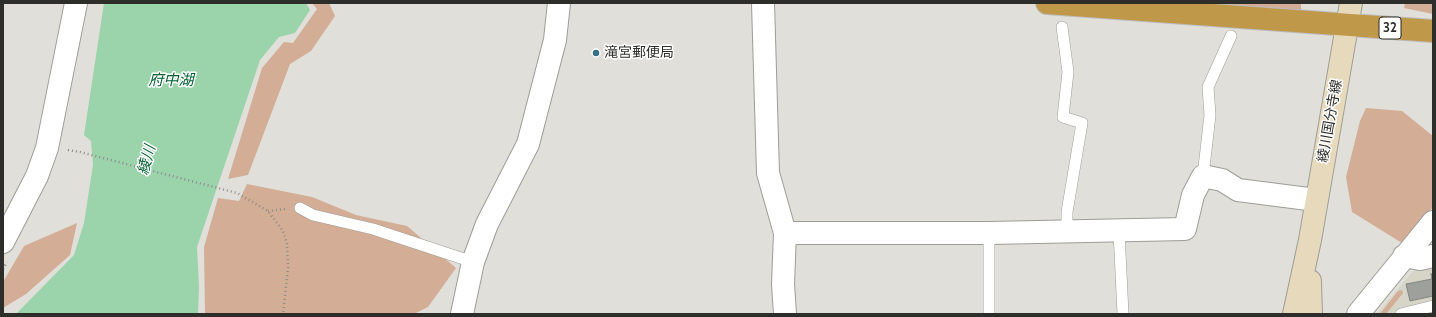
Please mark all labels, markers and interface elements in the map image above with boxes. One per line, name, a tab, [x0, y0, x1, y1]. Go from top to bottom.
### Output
road number: 32	[1379, 17, 1401, 39]
place label: 滝宮郵便局	[604, 45, 674, 61]
marker: 滝宮郵便局	[591, 48, 601, 58]
water label: 府中湖	[149, 72, 193, 90]
street label: 綾川国分寺線	[1314, 78, 1346, 164]
water label: 綾川	[134, 143, 160, 177]

